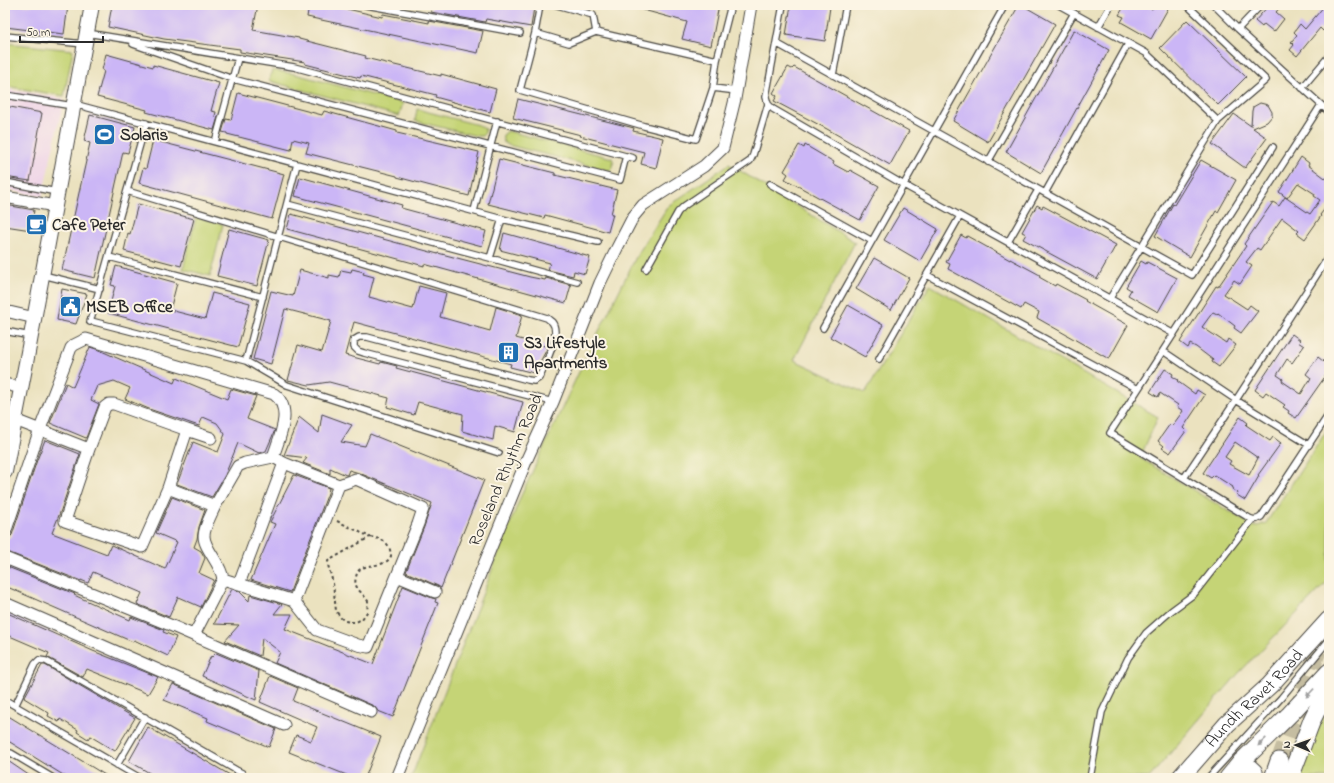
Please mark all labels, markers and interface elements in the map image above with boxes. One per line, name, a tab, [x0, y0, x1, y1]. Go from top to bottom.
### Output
scale bar	[20, 18, 103, 44]
text: 50 m	[26, 24, 50, 42]
sports icon: Solaris	[91, 122, 117, 148]
place label: Solaris	[120, 123, 169, 148]
cafe icon: Cafe Peter	[24, 212, 50, 238]
place label: Cafe Peter	[52, 213, 126, 238]
public building icon: MSEB Office	[58, 294, 84, 320]
place label: MSEB Office	[86, 295, 174, 320]
place label: S3 Lifestyle Apartments	[524, 331, 608, 376]
building icon: S3 Lifestyle Apartments	[495, 340, 521, 366]
street label: Roseland Rhythm Road	[462, 389, 551, 551]
street label: Aundh Ravet Road	[1199, 643, 1310, 753]
one-way arrow	[1305, 688, 1314, 698]
north arrow	[1276, 725, 1316, 765]
one-way arrow	[1257, 737, 1267, 746]
text: N	[1279, 741, 1295, 749]

